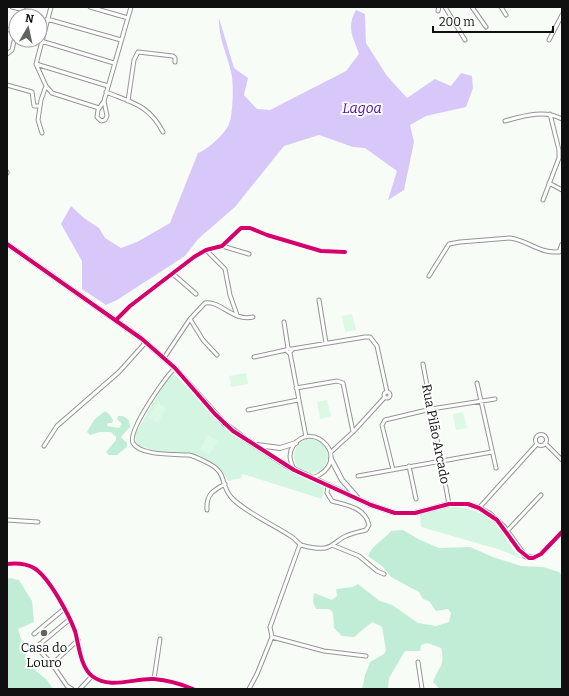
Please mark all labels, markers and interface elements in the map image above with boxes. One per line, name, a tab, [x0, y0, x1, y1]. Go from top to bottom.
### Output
north arrow	[8, 8, 48, 48]
scale bar	[433, 8, 553, 34]
text: N	[24, 12, 35, 26]
text: 200 m	[439, 15, 475, 29]
water label: Lagoa	[342, 100, 382, 117]
street label: Rua Pilão Arcado	[419, 383, 453, 485]
marker: Casa do Louro	[39, 628, 49, 638]
place label: Casa do Louro	[21, 640, 67, 670]

